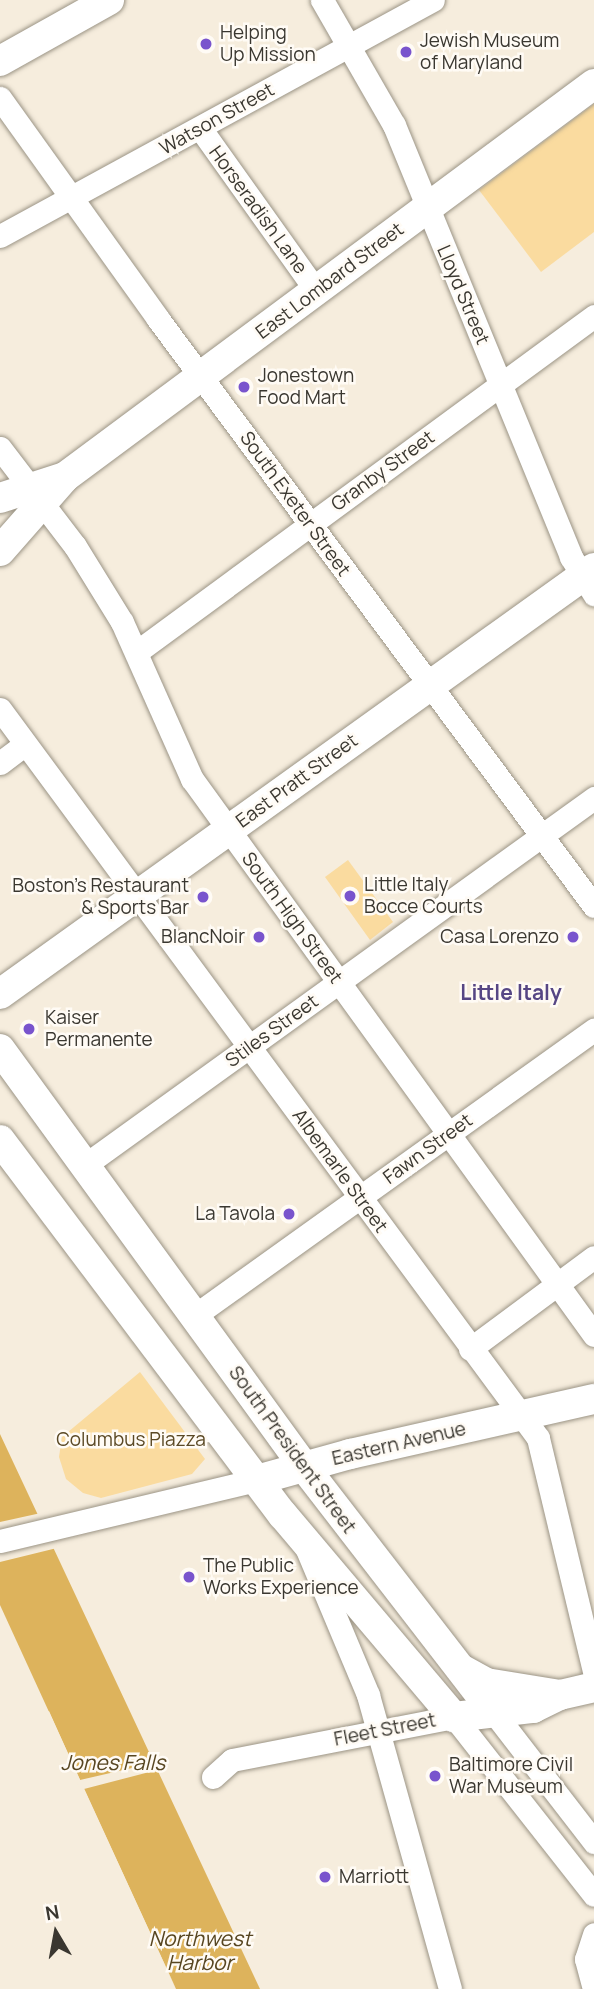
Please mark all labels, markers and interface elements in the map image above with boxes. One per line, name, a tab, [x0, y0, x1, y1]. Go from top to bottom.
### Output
place label: Helping Up Mission	[220, 22, 316, 66]
place label: Jewish Museum of Maryland	[420, 30, 559, 74]
marker: Helping Up Mission	[198, 36, 214, 52]
marker: Jewish Museum of Maryland	[398, 44, 414, 60]
street label: Watson Street	[156, 78, 278, 160]
street label: Horseradish Lane	[204, 142, 312, 278]
street label: East Lombard Street	[252, 218, 408, 344]
street label: Lloyd Street	[432, 242, 494, 348]
place label: Jonestown Food Mart	[258, 365, 354, 409]
marker: Jonestown Food Mart	[236, 379, 252, 395]
street label: Granby Street	[327, 426, 439, 516]
street label: South Exeter Street	[235, 427, 355, 581]
street label: East Pratt Street	[232, 729, 362, 833]
street label: South High Street	[237, 848, 347, 988]
place label: Little Italy Bocce Courts	[364, 874, 483, 918]
place label: Boston’s Restaurant & Sports Bar	[12, 875, 189, 919]
marker: Little Italy Bocce Courts	[342, 888, 358, 904]
marker: Boston’s Restaurant & Sports Bar	[195, 889, 211, 905]
place label: BlancNoir	[161, 926, 245, 948]
place label: Casa Lorenzo	[440, 926, 559, 948]
marker: BlancNoir	[251, 929, 267, 945]
marker: Casa Lorenzo	[565, 929, 581, 945]
district label: Little Italy	[460, 979, 562, 1005]
street label: Stiles Street	[221, 990, 323, 1072]
place label: Kaiser Permanente	[45, 1007, 153, 1051]
marker: Kaiser Permanente	[19, 1019, 39, 1039]
street label: Albemarle Street	[288, 1105, 392, 1237]
street label: Fawn Street	[379, 1109, 477, 1189]
place label: La Tavola	[195, 1203, 275, 1225]
marker: La Tavola	[281, 1206, 297, 1222]
street label: South President Street	[224, 1362, 360, 1538]
street label: Eastern Avenue	[330, 1418, 468, 1470]
park label: Columbus Piazza	[56, 1429, 206, 1451]
place label: The Public Works Experience	[203, 1555, 359, 1599]
marker: The Public Works Experience	[181, 1569, 197, 1585]
street label: Fleet Street	[332, 1709, 438, 1751]
water label: Jones Falls	[61, 1749, 165, 1775]
place label: Baltimore Civil War Museum	[449, 1754, 573, 1798]
marker: Baltimore Civil War Museum	[427, 1768, 443, 1784]
place label: Marriott	[339, 1866, 409, 1888]
marker: Marriott	[317, 1869, 333, 1885]
north arrow	[21, 1898, 91, 1968]
text: N	[43, 1898, 61, 1926]
water label: Northwest Harbor	[149, 1925, 251, 1975]

